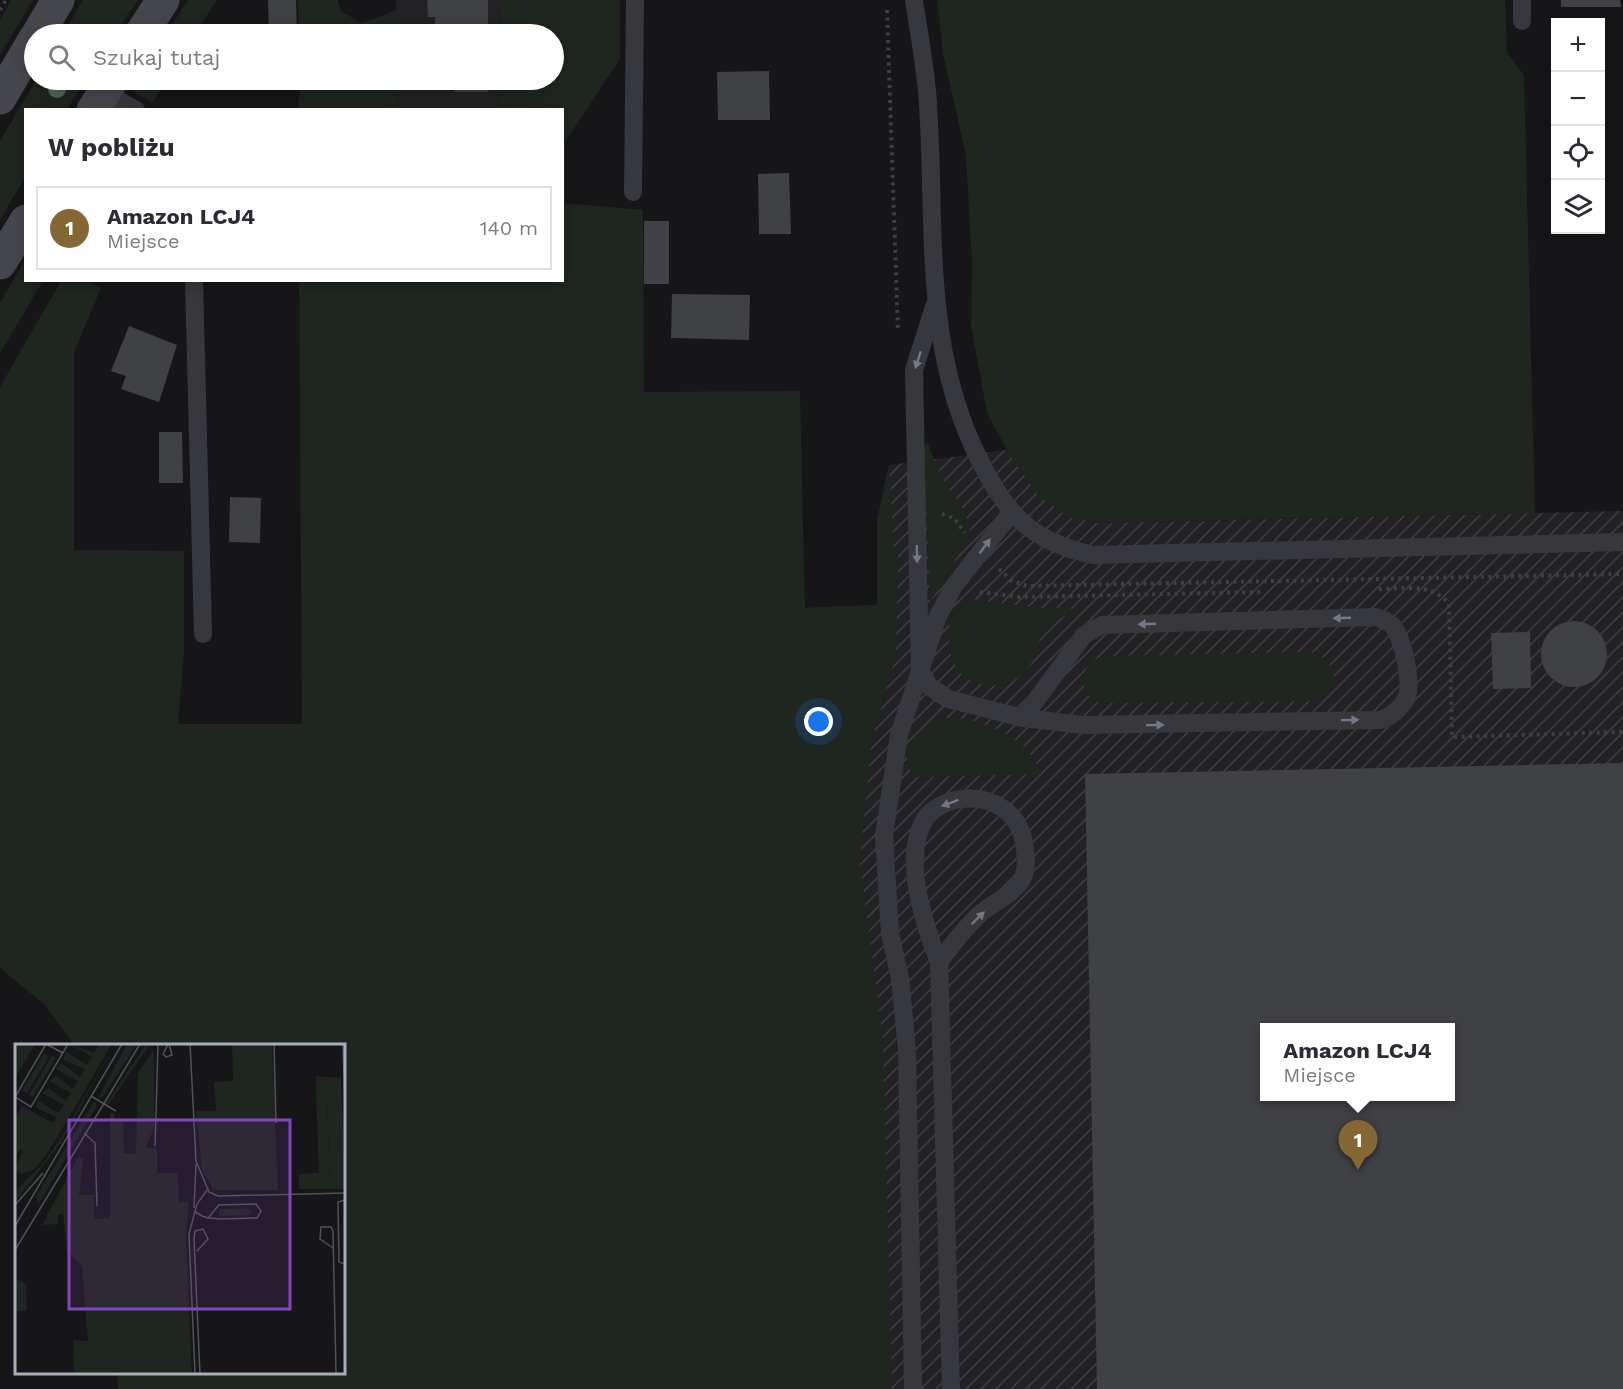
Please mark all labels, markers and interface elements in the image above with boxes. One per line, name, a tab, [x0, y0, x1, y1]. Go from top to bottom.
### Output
map controls	[1551, 18, 1605, 234]
button: +	[1551, 18, 1605, 72]
search box	[24, 24, 564, 90]
icon: search	[45, 41, 78, 74]
text: Szukaj tutaj	[93, 45, 220, 70]
button: −	[1551, 72, 1605, 126]
button: locate	[1551, 126, 1605, 180]
text: W pobliżu	[48, 132, 175, 162]
button: layers	[1551, 180, 1605, 234]
text: Amazon LCJ4	[107, 204, 255, 229]
text: 1	[65, 216, 74, 240]
text: 140 m	[480, 216, 538, 240]
text: Miejsce	[107, 229, 180, 253]
one-way arrow	[912, 351, 922, 369]
one-way arrow	[979, 538, 991, 553]
one-way arrow	[913, 545, 922, 564]
one-way arrow	[1332, 613, 1351, 623]
one-way arrow	[1137, 619, 1156, 628]
your location	[804, 707, 833, 736]
one-way arrow	[1340, 716, 1359, 725]
one-way arrow	[1145, 720, 1164, 730]
one-way arrow	[941, 799, 959, 808]
one-way arrow	[970, 911, 984, 925]
popup	[1260, 1023, 1455, 1101]
text: Amazon LCJ4	[1283, 1038, 1432, 1063]
inset map	[15, 1044, 345, 1374]
text: Miejsce	[1283, 1063, 1356, 1087]
pin: 1	[1338, 1120, 1378, 1170]

